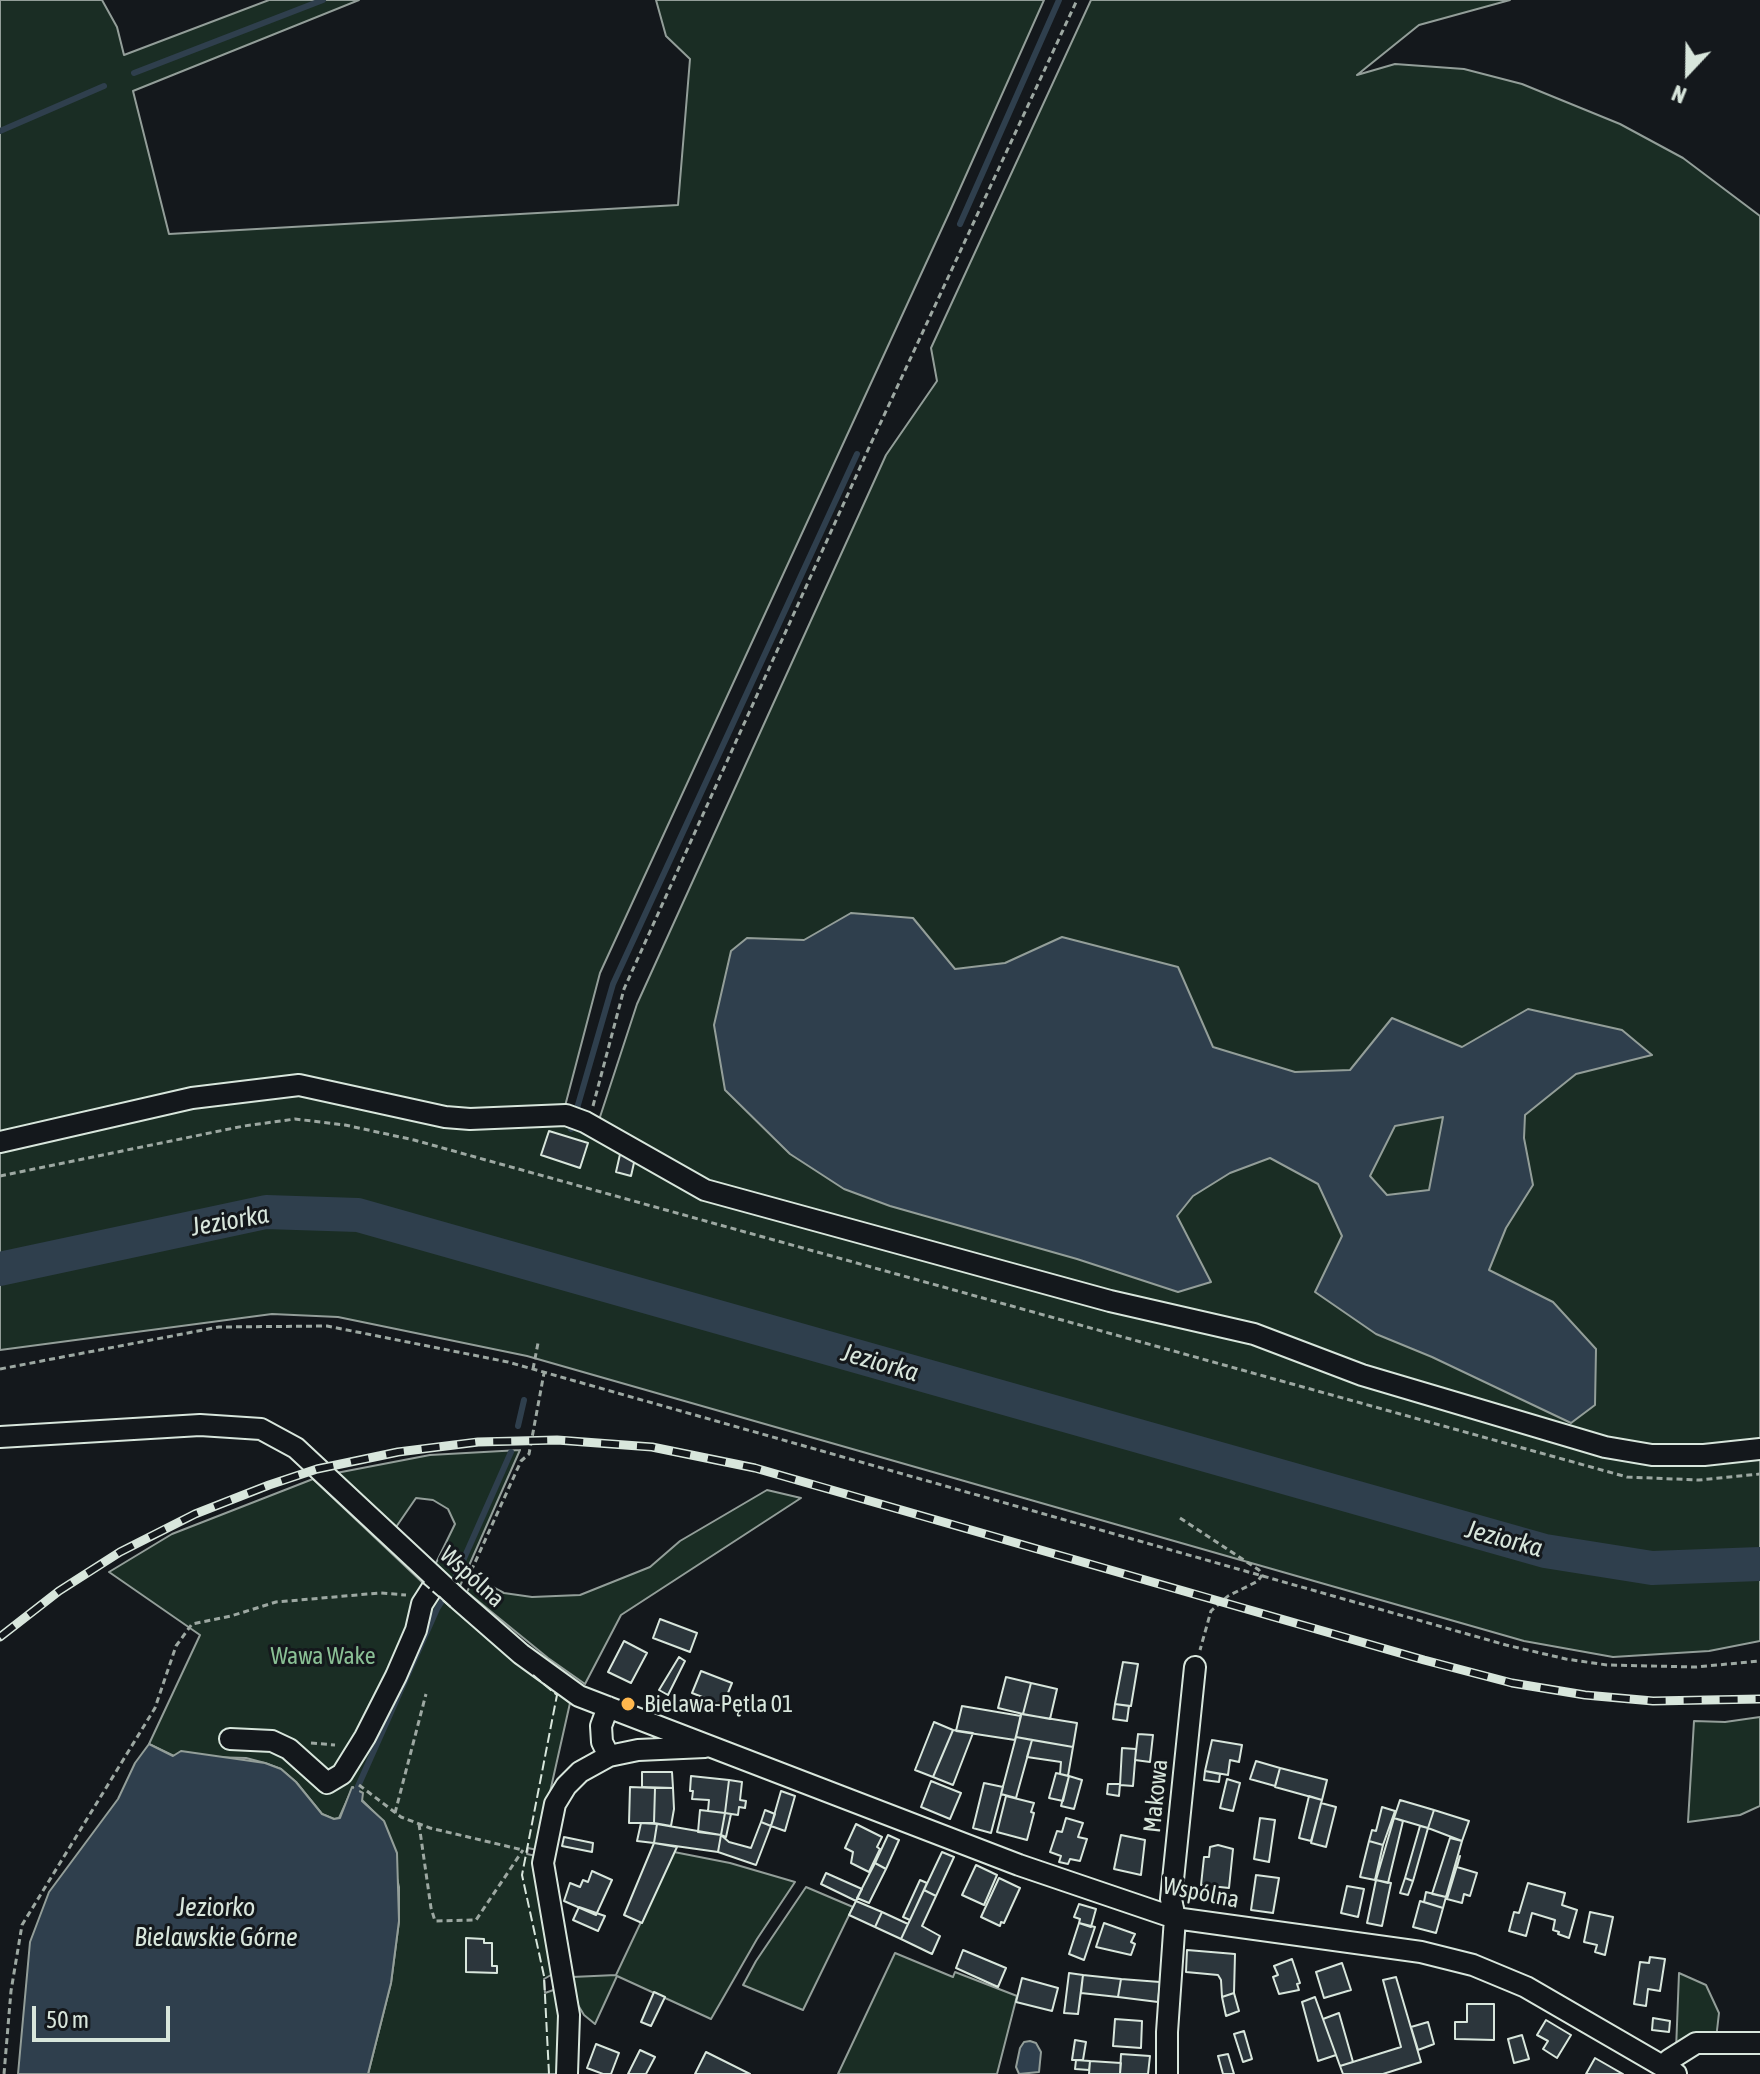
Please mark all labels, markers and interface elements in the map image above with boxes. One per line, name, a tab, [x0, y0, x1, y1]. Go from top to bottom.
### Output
north arrow	[1648, 32, 1728, 112]
text: N	[1668, 80, 1690, 109]
water label: Jeziorka	[189, 1199, 271, 1243]
water label: Jeziorka	[838, 1337, 922, 1389]
water label: Jeziorka	[1462, 1514, 1546, 1564]
street label: Wspólna	[434, 1541, 510, 1613]
park label: Wawa Wake	[270, 1642, 376, 1670]
place label: Bielawa-Pętla 01	[644, 1690, 793, 1718]
marker: Bielawa-Pętla 01	[619, 1695, 637, 1713]
street label: Makowa	[1138, 1758, 1174, 1834]
street label: Wspólna	[1160, 1872, 1242, 1914]
water label: Jeziorko Bielawskie Górne	[134, 1892, 298, 1954]
scale bar	[36, 1990, 174, 2040]
text: 50 m	[46, 2006, 89, 2033]

